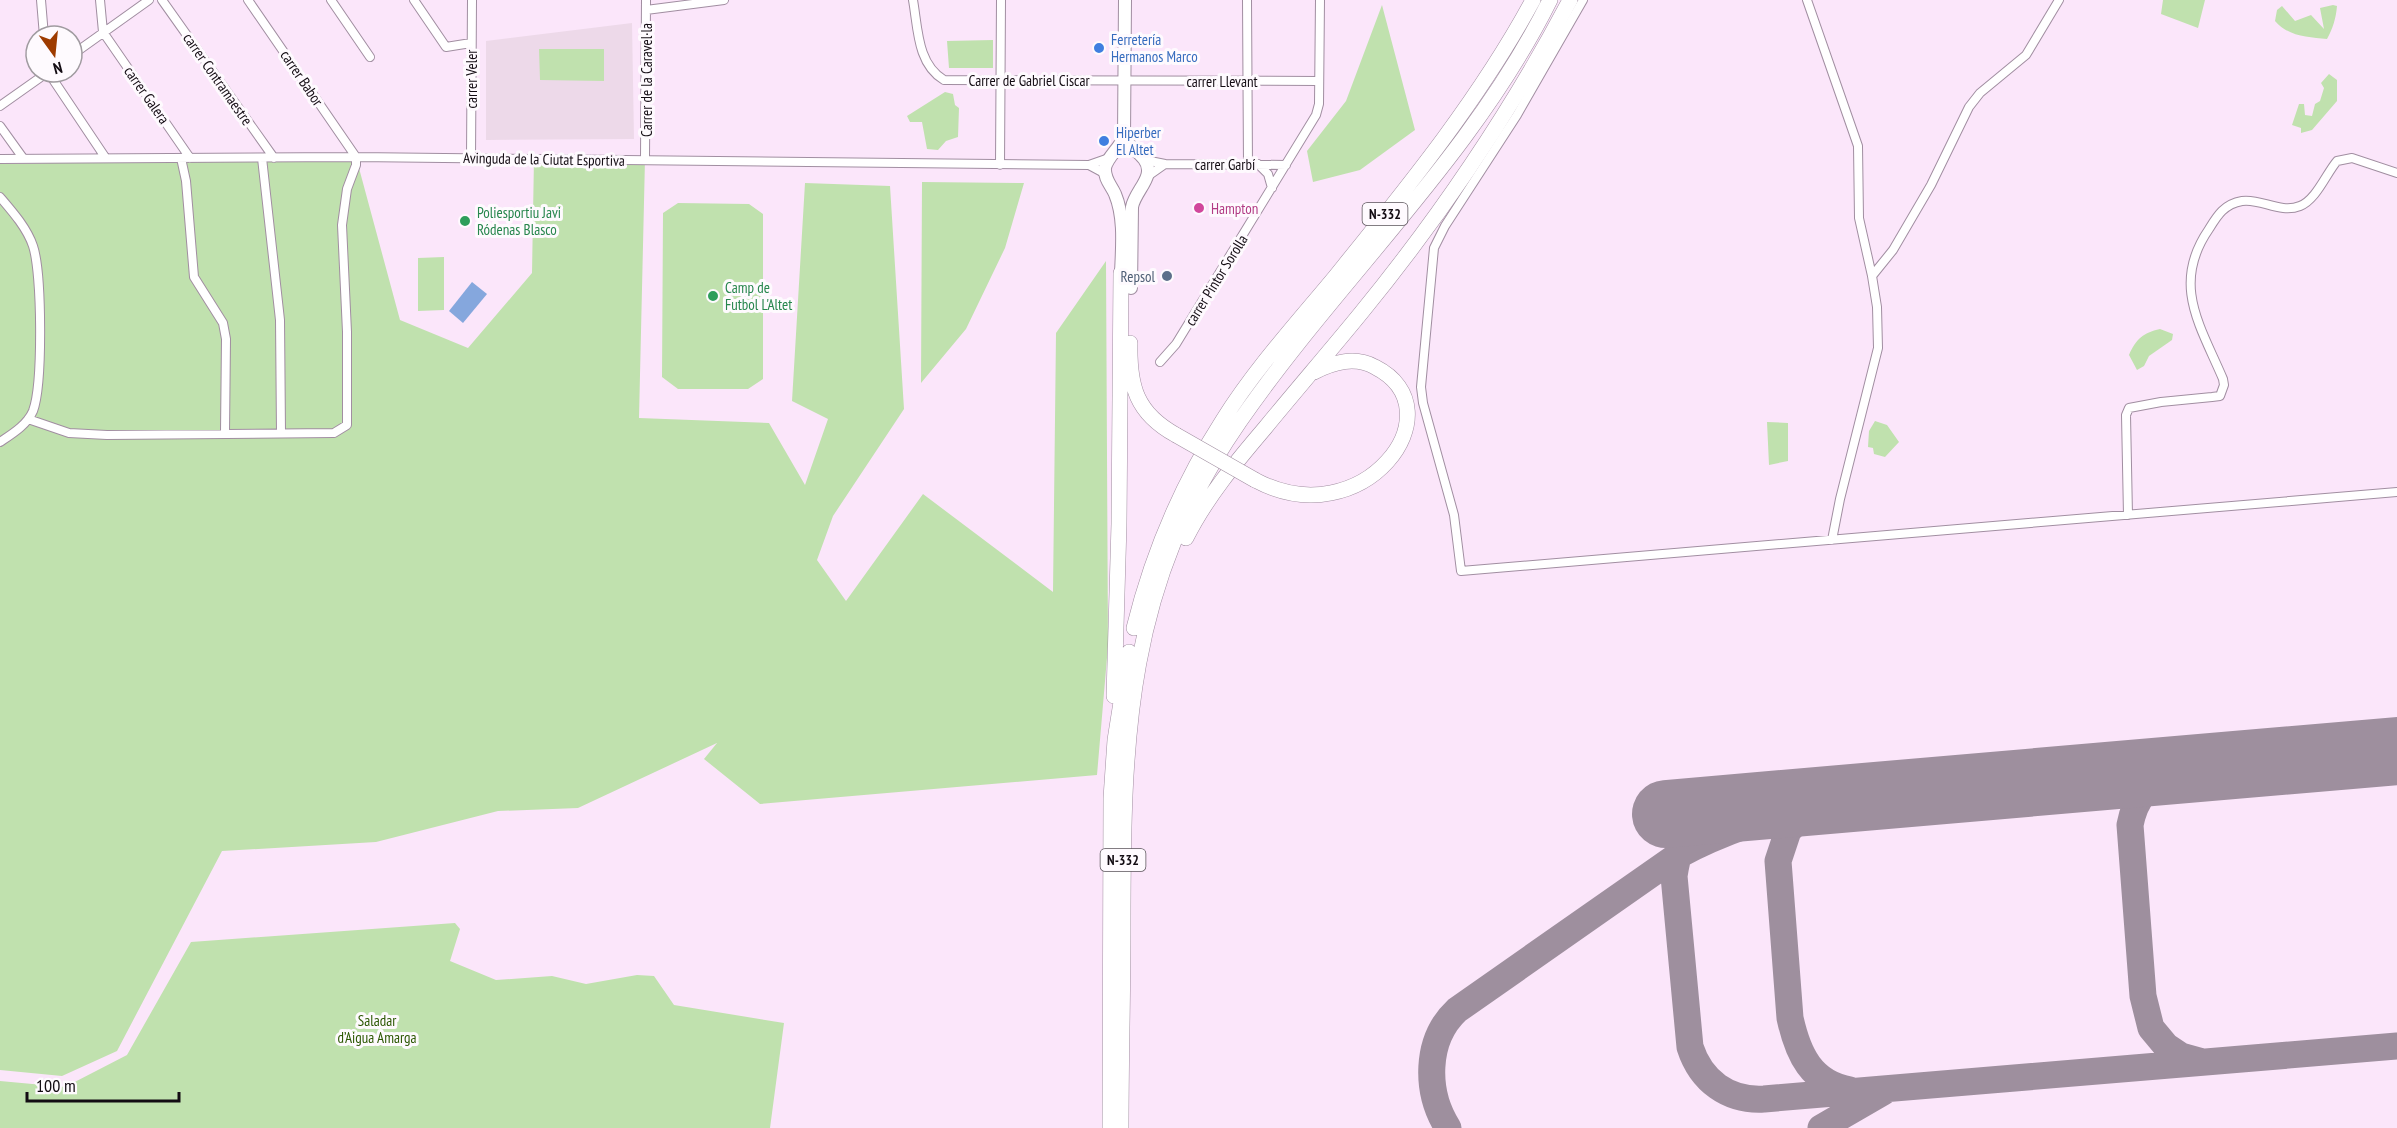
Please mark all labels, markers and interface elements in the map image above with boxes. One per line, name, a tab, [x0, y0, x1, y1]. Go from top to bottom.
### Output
street label: Carrer de la Caravel·la	[637, 23, 656, 137]
north arrow	[24, 24, 84, 84]
street label: carrer Contramaestre	[179, 29, 257, 129]
place label: Ferretería Hermanos Marco	[1111, 30, 1198, 66]
marker: Ferretería Hermanos Marco	[1092, 41, 1106, 55]
street label: carrer Babor	[276, 46, 328, 110]
street label: carrer Veler	[462, 49, 481, 108]
text: N	[51, 58, 65, 79]
street label: carrer Galera	[120, 62, 174, 128]
street label: Carrer de Gabriel Ciscar	[968, 71, 1090, 90]
street label: carrer Llevant	[1186, 72, 1258, 91]
place label: Hiperber El Altet	[1116, 123, 1162, 159]
marker: Hiperber El Altet	[1097, 134, 1111, 148]
street label: Avinguda de la Ciutat Esportiva	[463, 148, 625, 170]
street label: carrer Garbí	[1195, 155, 1256, 174]
place label: Hampton	[1211, 199, 1258, 218]
marker: Hampton	[1192, 201, 1206, 215]
place label: Poliesportiu Javi Ródenas Blasco	[477, 203, 561, 239]
road number: N-332	[1362, 203, 1408, 225]
marker: Poliesportiu Javi Ródenas Blasco	[458, 214, 472, 228]
street label: carrer Pintor Sorolla	[1180, 231, 1252, 329]
place label: Repsol	[1121, 267, 1155, 286]
marker: Repsol	[1160, 269, 1174, 283]
place label: Camp de Futbol L'Altet	[725, 278, 792, 314]
marker: Camp de Futbol L'Altet	[706, 289, 720, 303]
road number: N-332	[1100, 849, 1146, 871]
park label: Saladar d’Aigua Amarga	[337, 1011, 417, 1047]
scale bar	[27, 1065, 178, 1103]
text: 100 m	[36, 1074, 76, 1097]

